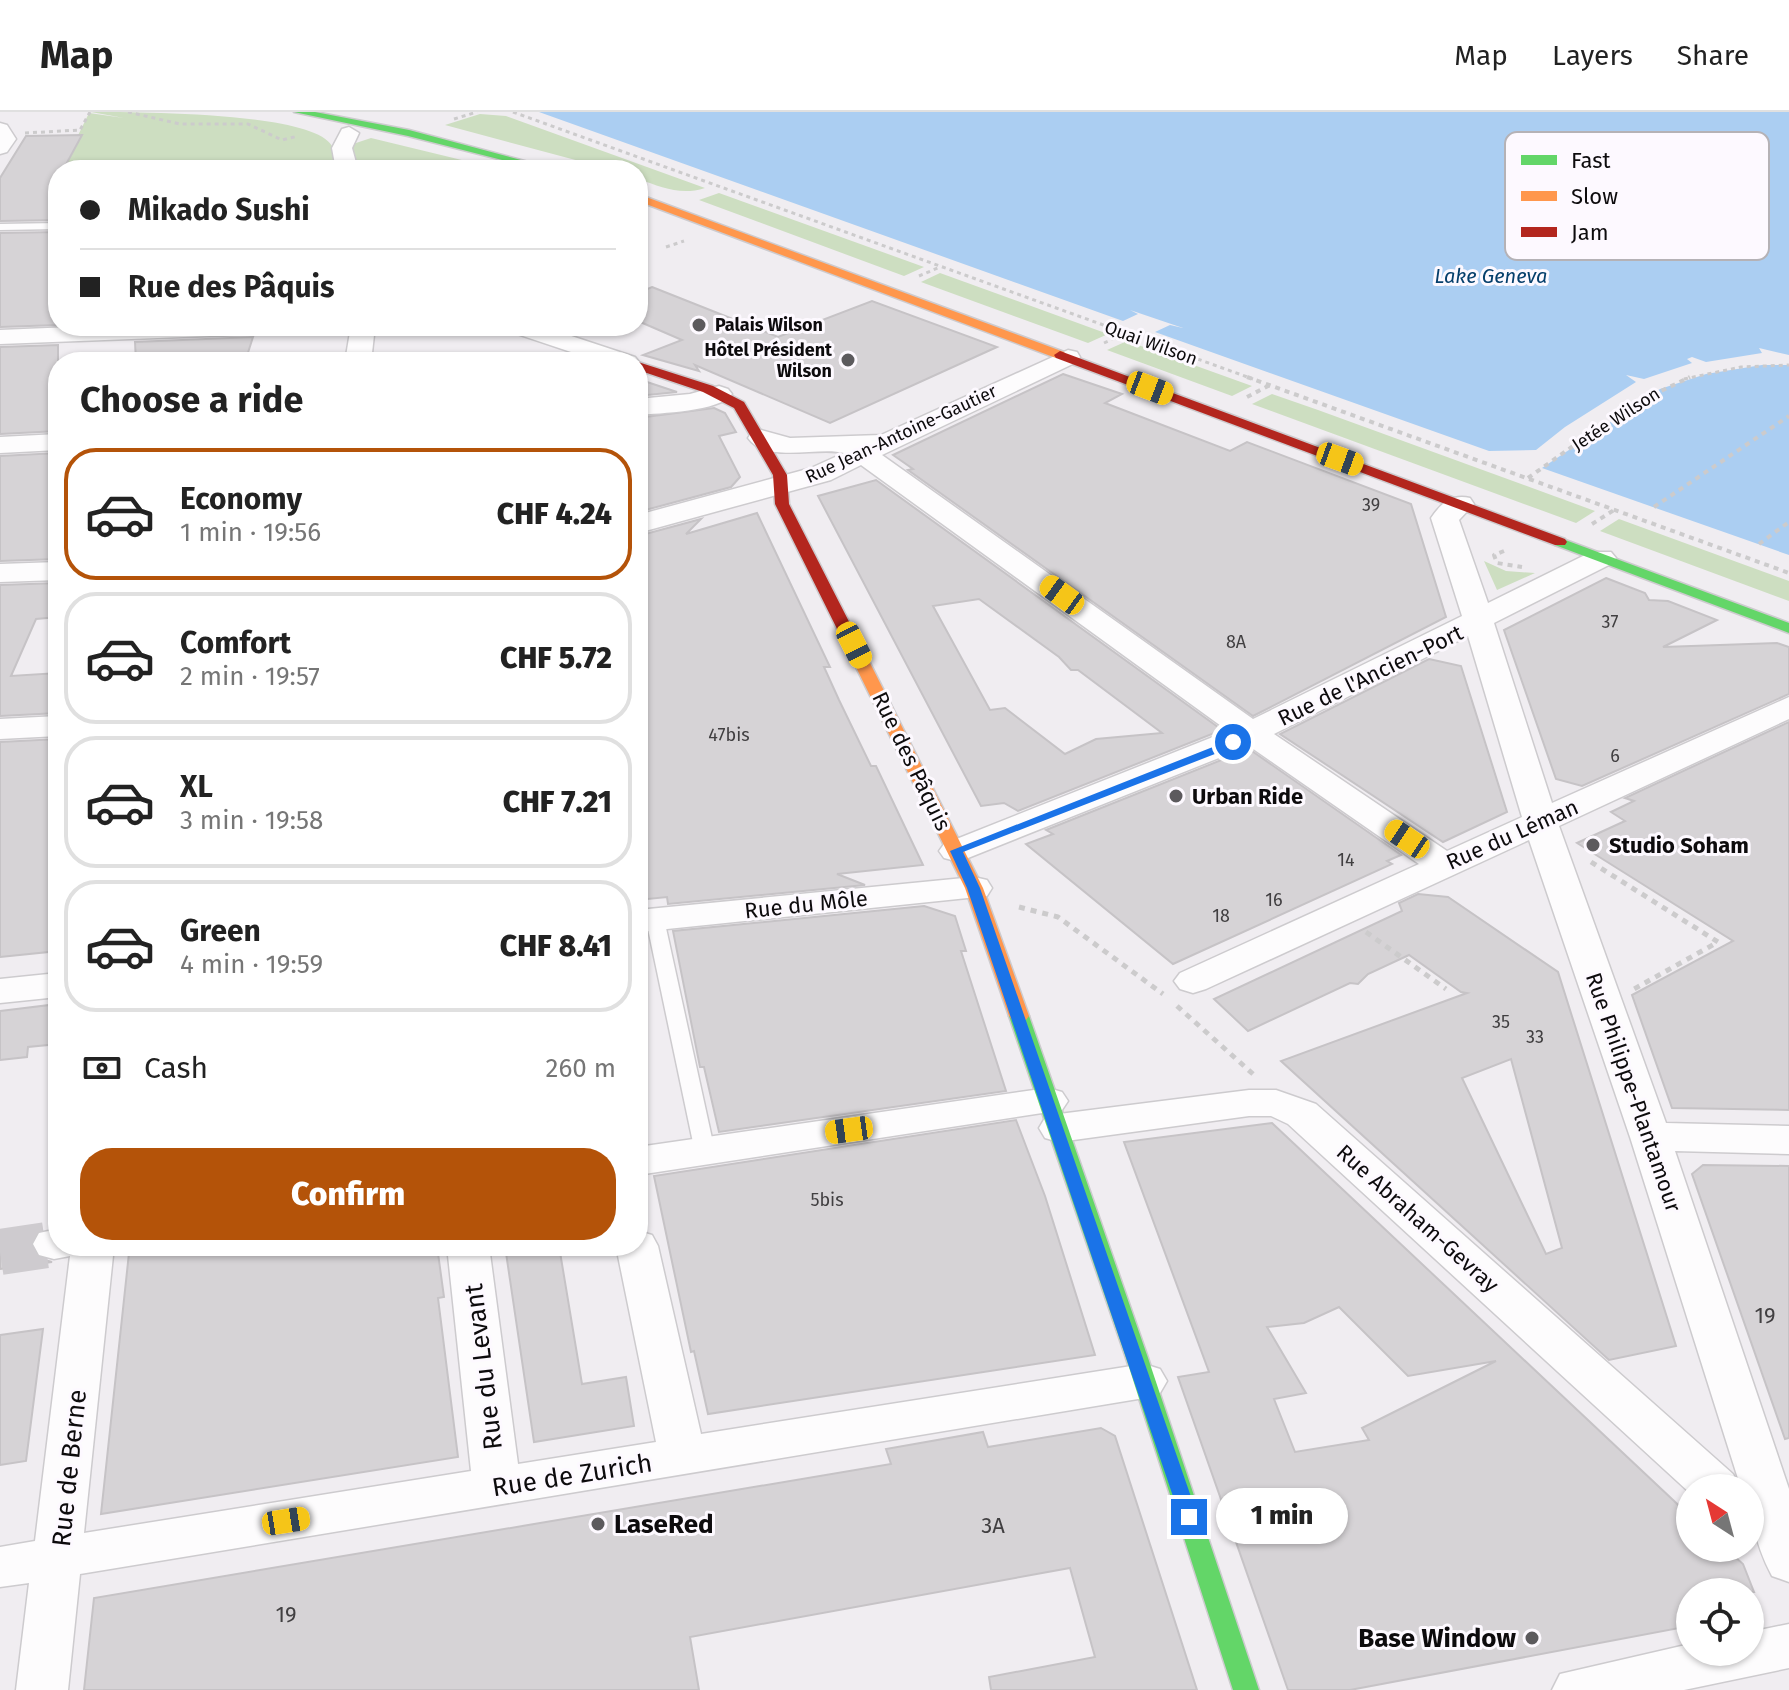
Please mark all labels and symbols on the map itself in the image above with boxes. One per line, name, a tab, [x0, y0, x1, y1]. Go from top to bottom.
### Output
legend	[1505, 132, 1769, 260]
text: Fast	[1571, 147, 1611, 174]
text: Slow	[1571, 183, 1618, 210]
text: Jam	[1571, 219, 1609, 246]
water label: Lake Geneva	[1435, 264, 1547, 288]
place label: Palais Wilson	[715, 314, 823, 336]
marker: Palais Wilson	[690, 316, 708, 334]
street label: Quai Wilson	[1102, 316, 1200, 370]
place label: Hôtel Président Wilson	[704, 339, 833, 382]
marker: Hôtel Président Wilson	[839, 351, 857, 369]
car	[1123, 368, 1177, 408]
street label: Rue Jean-Antoine-Gautier	[802, 380, 1000, 488]
street label: Jetée Wilson	[1568, 382, 1664, 456]
car	[1313, 440, 1367, 478]
house number: 39	[1362, 494, 1380, 516]
car	[1036, 571, 1088, 619]
house number: 37	[1602, 611, 1618, 633]
car	[832, 618, 876, 672]
street label: Rue de l'Ancien-Port	[1273, 619, 1467, 732]
house number: 8A	[1226, 631, 1247, 653]
street label: Rue des Pâquis	[866, 687, 957, 835]
house number: 47bis	[708, 724, 750, 746]
route start	[1215, 724, 1251, 760]
house number: 6	[1610, 745, 1620, 767]
place label: Urban Ride	[1192, 783, 1303, 810]
marker: Urban Ride	[1167, 787, 1185, 805]
street label: Rue du Léman	[1442, 793, 1582, 876]
car	[1380, 816, 1434, 862]
place label: Studio Soham	[1609, 832, 1749, 859]
marker: Studio Soham	[1584, 836, 1602, 854]
house number: 14	[1337, 849, 1355, 871]
street label: Rue du Môle	[743, 885, 869, 924]
house number: 16	[1265, 889, 1283, 911]
house number: 18	[1212, 905, 1230, 927]
street label: Rue Philippe-Plantamour	[1580, 969, 1687, 1216]
house number: 35	[1492, 1011, 1510, 1033]
house number: 33	[1526, 1026, 1544, 1048]
car	[824, 1115, 874, 1145]
street label: Rue Abraham-Gevray	[1331, 1139, 1504, 1298]
house number: 5bis	[810, 1189, 844, 1211]
street label: Rue du Levant	[458, 1282, 509, 1452]
house number: 19	[1754, 1302, 1776, 1329]
street label: Rue de Berne	[46, 1388, 93, 1548]
street label: Rue de Zurich	[490, 1448, 654, 1503]
north arrow	[1676, 1474, 1764, 1562]
callout: 1 min	[1217, 1489, 1349, 1545]
route end	[1171, 1499, 1207, 1535]
car	[260, 1505, 312, 1537]
place label: LaseRed	[614, 1509, 714, 1540]
house number: 3A	[981, 1512, 1005, 1539]
marker: LaseRed	[589, 1515, 607, 1533]
house number: 19	[275, 1601, 297, 1628]
place label: Base Window	[1358, 1623, 1517, 1654]
marker: Base Window	[1523, 1629, 1541, 1647]

